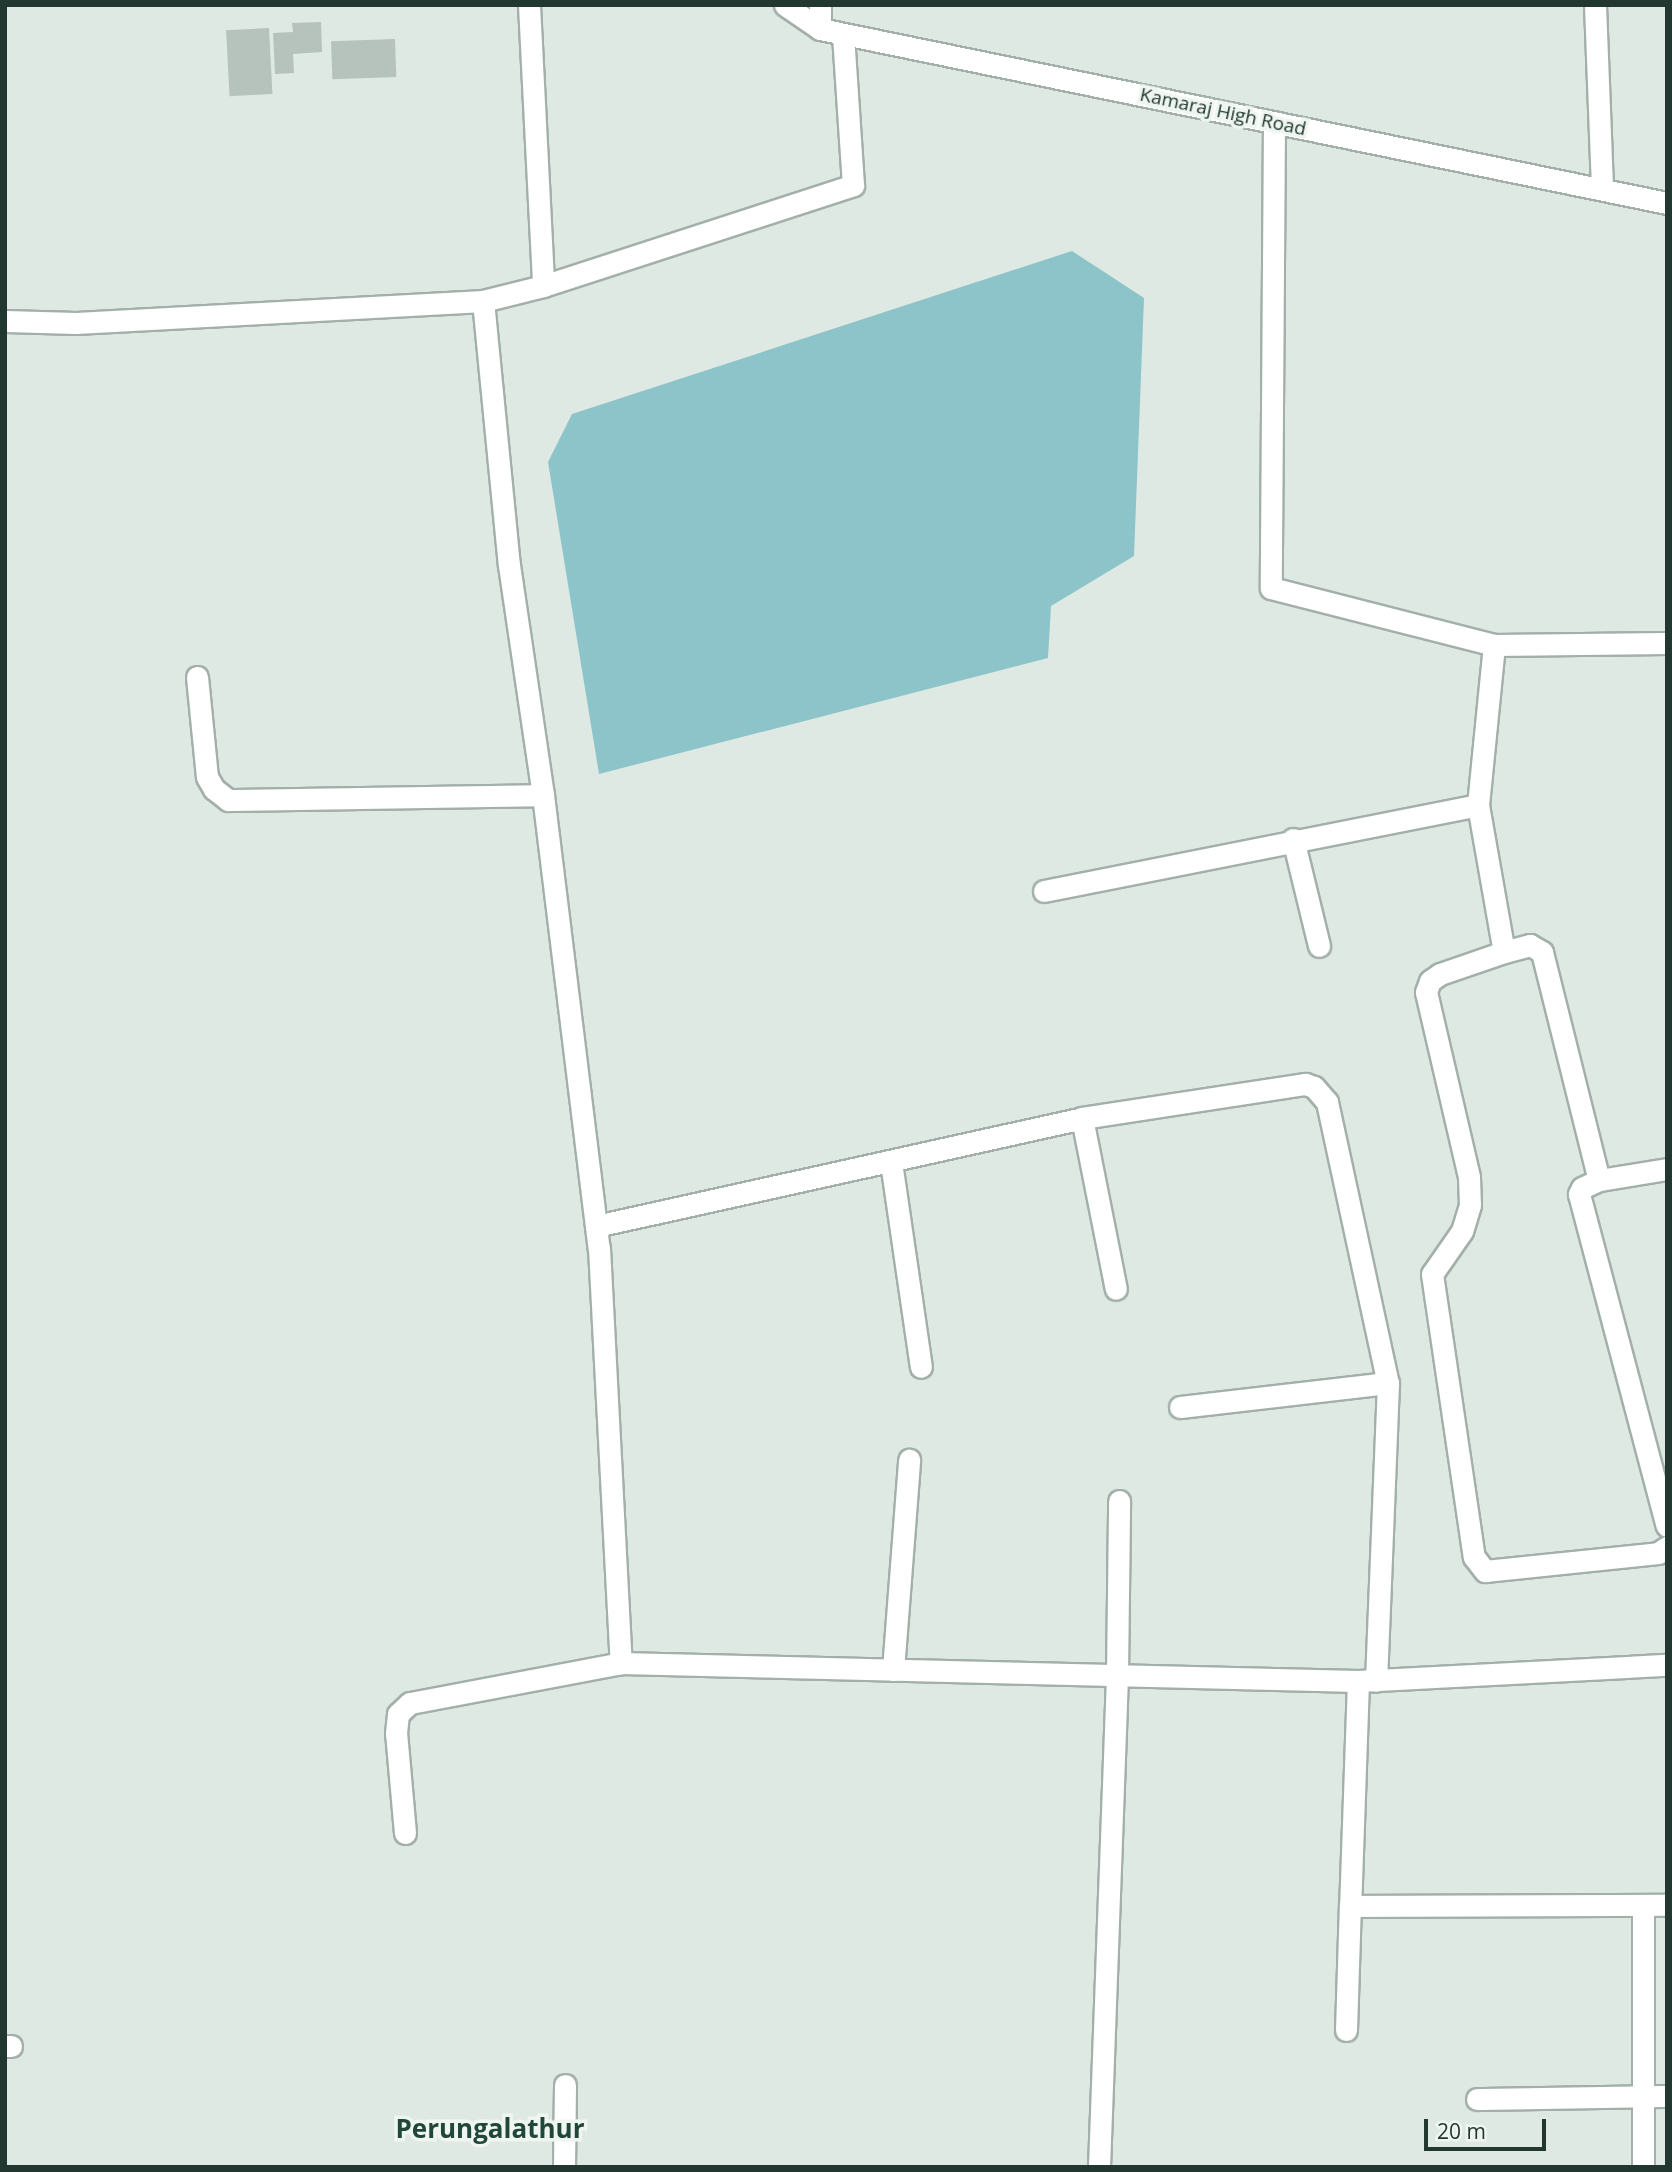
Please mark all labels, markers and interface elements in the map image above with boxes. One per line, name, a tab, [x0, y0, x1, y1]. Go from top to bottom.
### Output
street label: Kamaraj High Road	[1138, 83, 1308, 141]
scale bar	[1427, 2106, 1550, 2150]
district label: Perungalathur	[396, 2113, 584, 2145]
text: 20 m	[1437, 2117, 1486, 2145]

